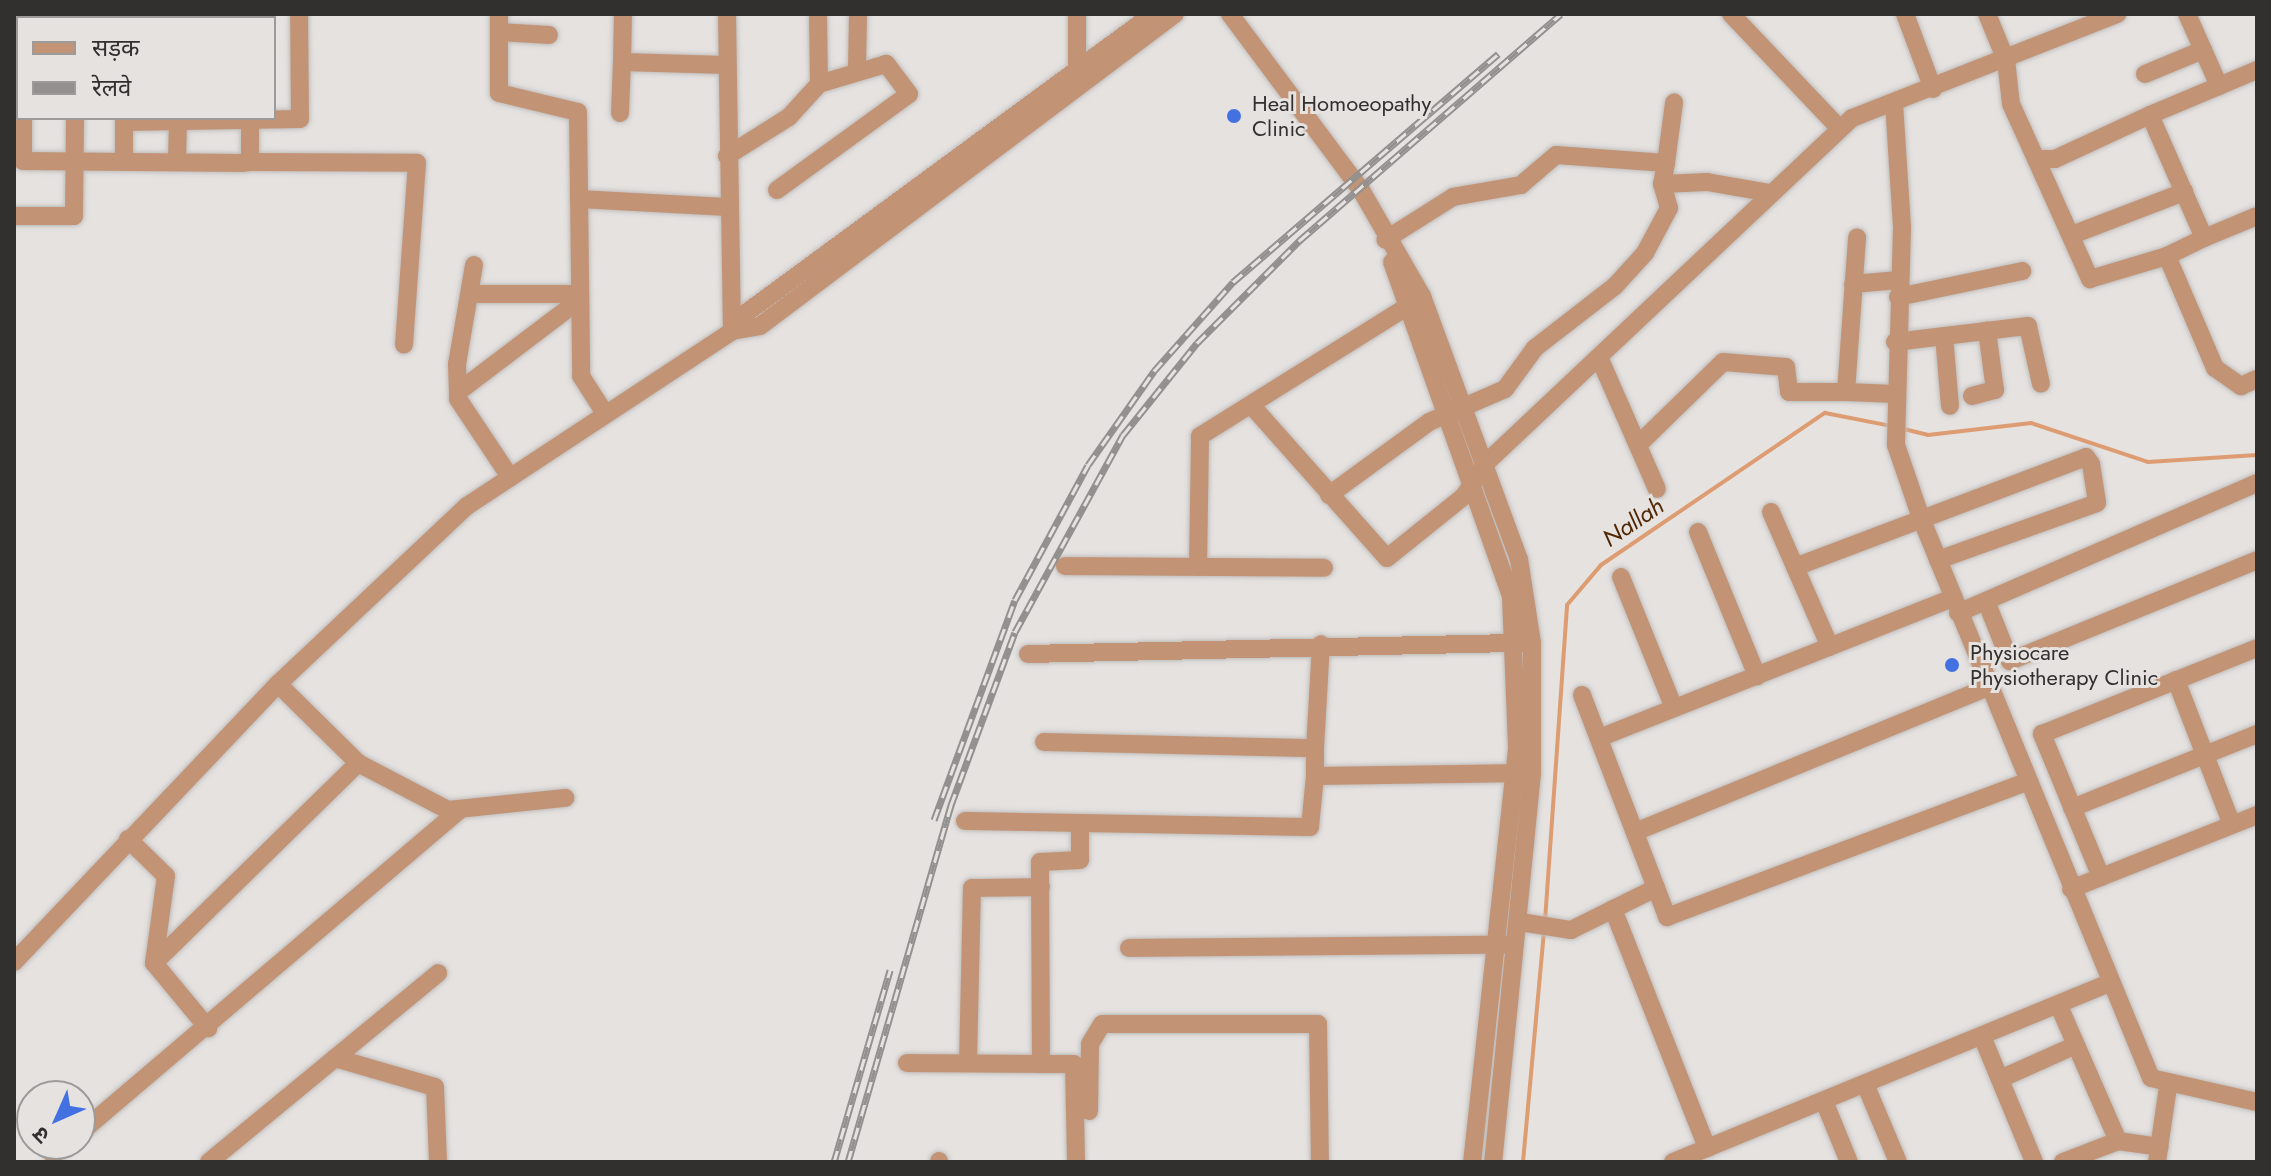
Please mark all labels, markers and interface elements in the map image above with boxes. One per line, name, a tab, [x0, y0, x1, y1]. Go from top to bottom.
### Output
legend	[16, 16, 276, 120]
text: सड़क	[92, 30, 140, 65]
text: रेलवे	[92, 70, 131, 105]
place label: Heal Homoeopathy Clinic	[1252, 90, 1431, 142]
marker: Heal Homoeopathy Clinic	[1223, 105, 1245, 127]
water label: Nallah	[1597, 491, 1669, 553]
place label: Physiocare Physiotherapy Clinic	[1970, 639, 2158, 690]
marker: Physiocare Physiotherapy Clinic	[1941, 654, 1963, 676]
north arrow	[16, 1080, 96, 1160]
text: उ	[25, 1120, 56, 1151]

